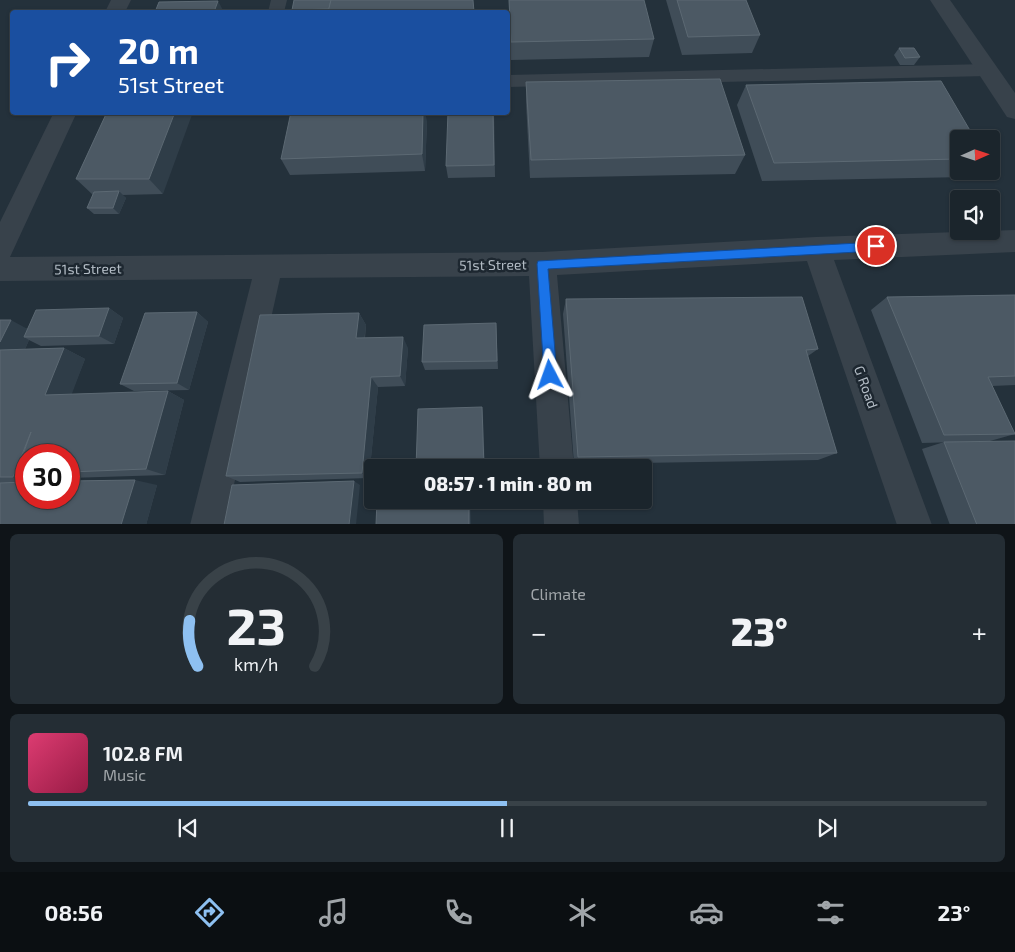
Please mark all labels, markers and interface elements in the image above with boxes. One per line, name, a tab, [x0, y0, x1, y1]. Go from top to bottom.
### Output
text: 20 m	[118, 29, 199, 71]
icon: right	[35, 30, 100, 95]
text: 51st Street	[118, 71, 224, 97]
north arrow	[950, 130, 1000, 180]
map controls	[950, 130, 1000, 240]
button: sound	[950, 190, 1000, 240]
pin	[855, 225, 897, 267]
icon: arrive	[862, 232, 890, 260]
street label: 51st Street	[459, 255, 527, 274]
street label: 51st Street	[54, 259, 122, 278]
position arrow	[523, 348, 575, 400]
street label: G Road	[851, 363, 882, 410]
speed limit sign: 30	[15, 444, 80, 509]
text: 08:57 · 1 min · 80 m	[424, 472, 592, 495]
text: Climate	[531, 584, 586, 603]
text: 23	[226, 593, 286, 655]
text: 23°	[731, 608, 788, 654]
text: −	[531, 615, 547, 649]
text: +	[972, 615, 987, 649]
text: km/h	[234, 653, 278, 675]
text: 102.8 FM	[103, 742, 183, 765]
text: Music	[103, 765, 146, 784]
icon: previous	[174, 814, 202, 842]
icon: pause	[493, 814, 521, 842]
icon: next	[813, 814, 841, 842]
icon: directions	[192, 895, 227, 930]
icon: music	[316, 895, 351, 930]
icon: phone	[441, 895, 476, 930]
icon: climate	[565, 895, 600, 930]
icon: car	[689, 895, 724, 930]
icon: filters	[813, 895, 848, 930]
text: 08:56	[45, 899, 103, 925]
text: 23°	[938, 899, 970, 925]

